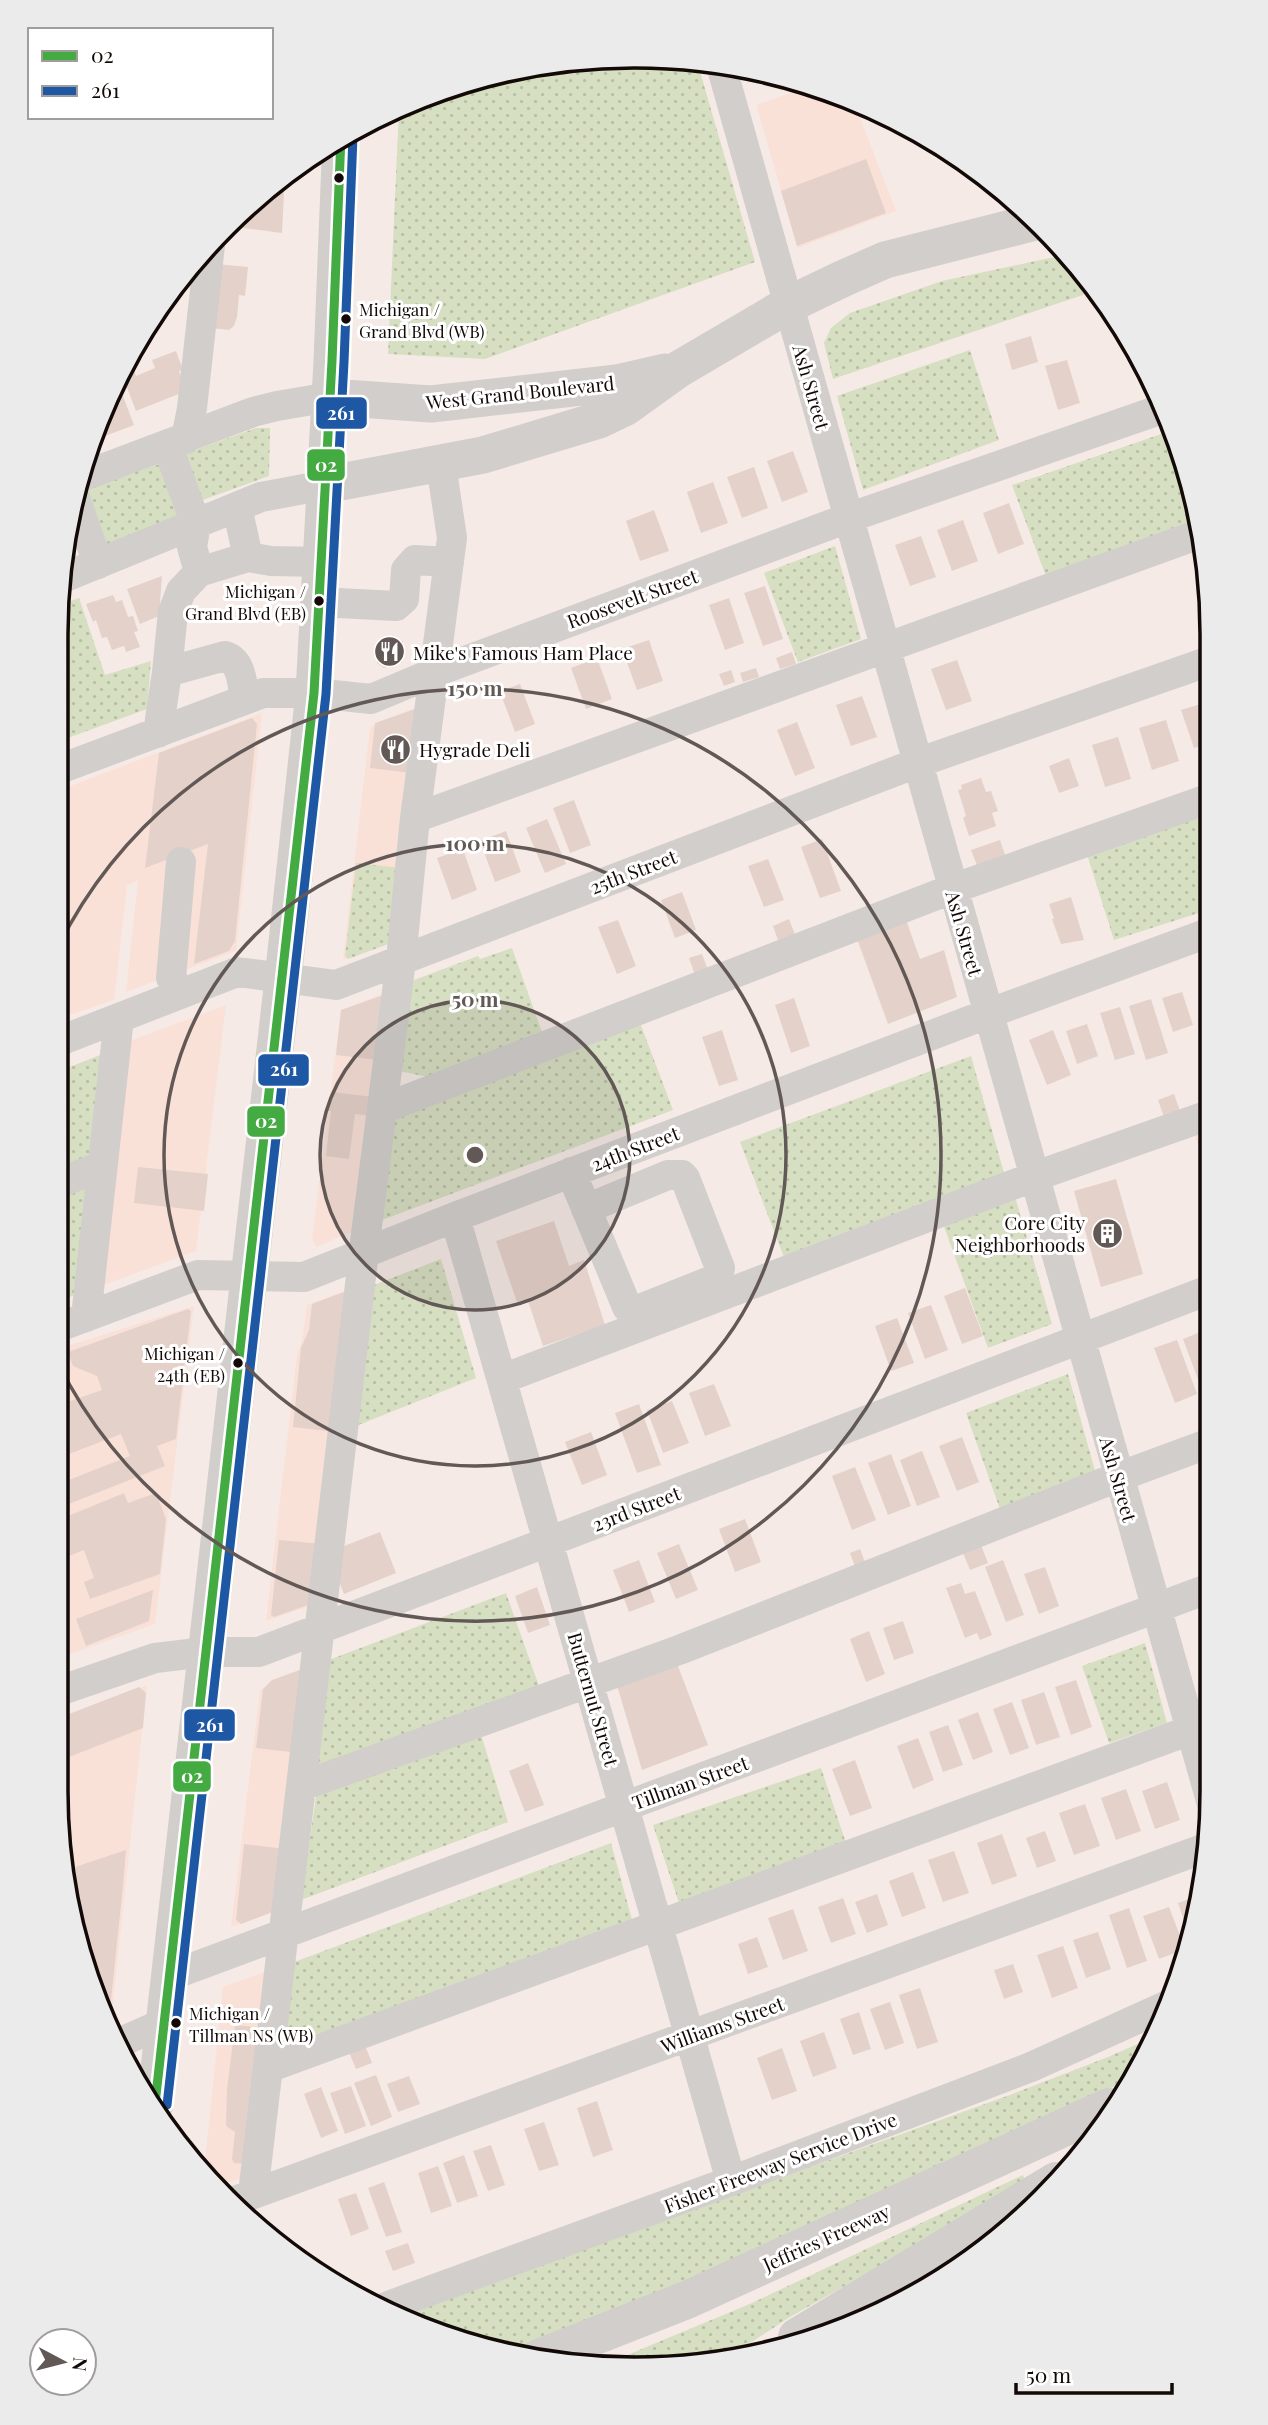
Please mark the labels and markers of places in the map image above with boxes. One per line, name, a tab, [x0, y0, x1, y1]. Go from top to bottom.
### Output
unlabelled marker	[332, 171, 346, 185]
place label: Michigan / Grand Blvd (WB)	[359, 298, 484, 342]
marker: Michigan / Grand Blvd (WB)	[339, 312, 353, 326]
place label: Michigan / Grand Blvd (EB)	[185, 580, 306, 624]
marker: Michigan / Grand Blvd (EB)	[312, 594, 326, 608]
restaurant icon: Mike's Famous Ham Place	[373, 635, 407, 669]
place label: Mike's Famous Ham Place	[413, 639, 633, 665]
restaurant icon: Hygrade Deli	[379, 732, 413, 766]
place label: Hygrade Deli	[419, 736, 531, 762]
centre of rings	[463, 1143, 487, 1167]
place label: Core City Neighborhoods	[955, 1209, 1085, 1257]
building icon: Core City Neighborhoods	[1091, 1216, 1125, 1250]
place label: Michigan / 24th (EB)	[144, 1342, 225, 1386]
marker: Michigan / 24th (EB)	[231, 1356, 245, 1370]
place label: Michigan / Tillman NS (WB)	[189, 2002, 313, 2046]
marker: Michigan / Tillman NS (WB)	[169, 2016, 183, 2030]

